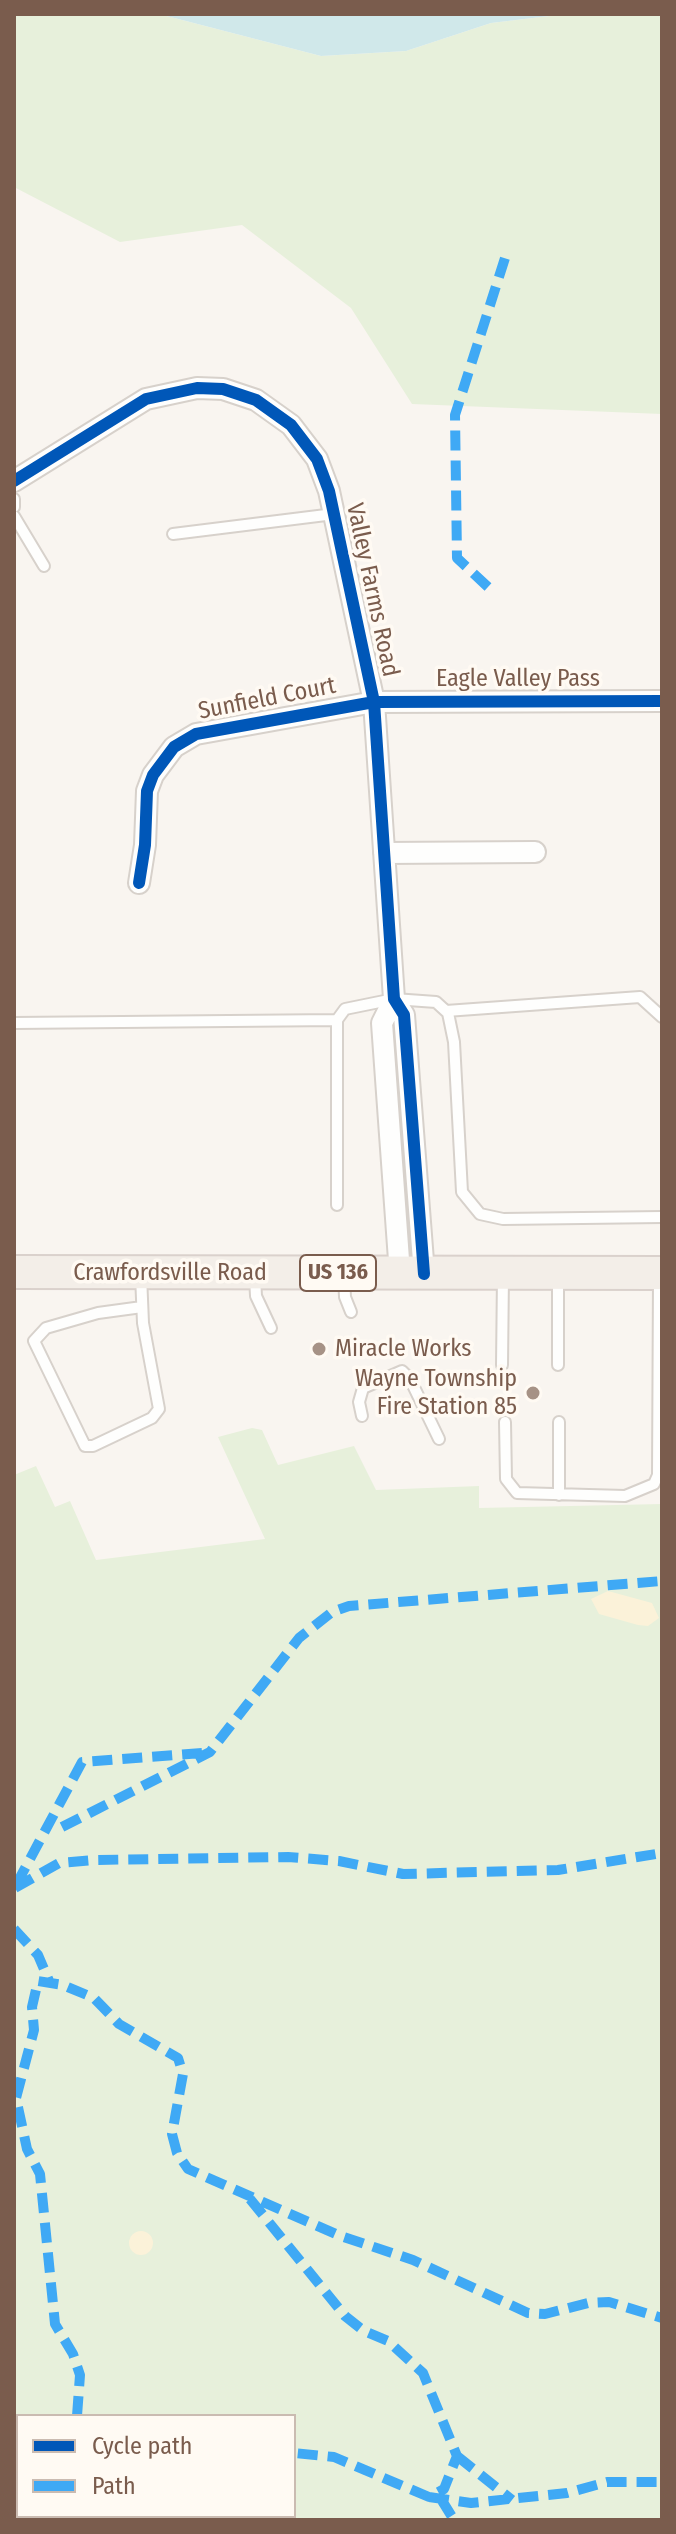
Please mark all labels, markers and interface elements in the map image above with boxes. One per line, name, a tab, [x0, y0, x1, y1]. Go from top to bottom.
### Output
street label: Valley Farms Road	[340, 501, 404, 679]
street label: Eagle Valley Pass	[436, 665, 600, 693]
street label: Sunfield Court	[196, 672, 338, 726]
road number: US 136	[300, 1255, 376, 1291]
street label: Crawfordsville Road	[73, 1259, 267, 1287]
place label: Miracle Works	[335, 1335, 472, 1363]
marker: Miracle Works	[310, 1340, 328, 1358]
place label: Wayne Township Fire Station 85	[355, 1365, 517, 1421]
marker: Wayne Township Fire Station 85	[524, 1384, 542, 1402]
legend	[16, 2414, 296, 2518]
text: Cycle path	[92, 2432, 192, 2460]
text: Path	[92, 2472, 136, 2500]

